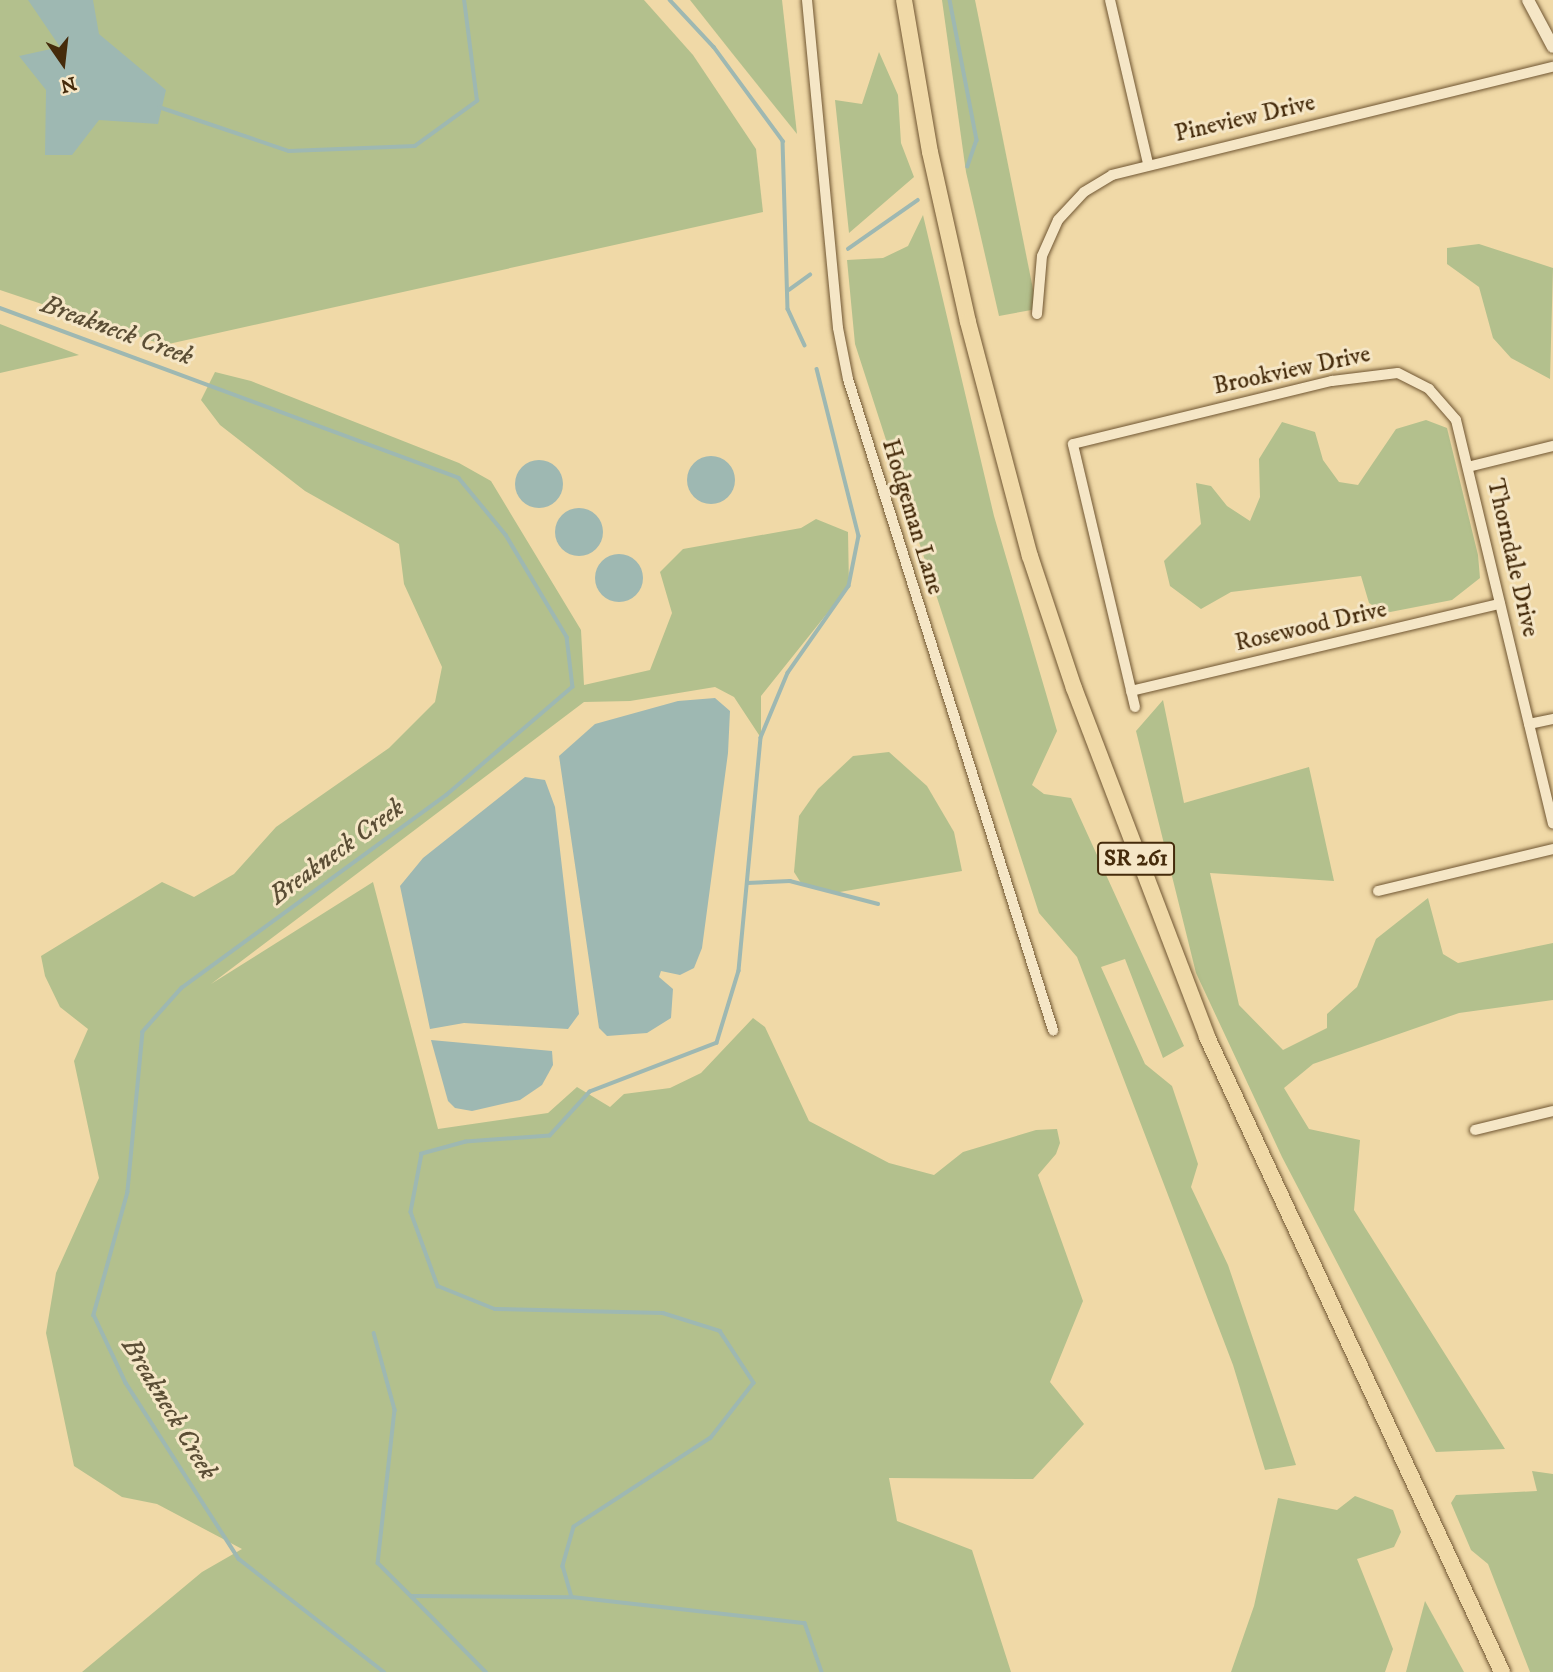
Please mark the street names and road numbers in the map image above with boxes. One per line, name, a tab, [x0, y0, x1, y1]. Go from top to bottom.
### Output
street label: Pineview Drive	[1172, 89, 1318, 149]
street label: Brookview Drive	[1211, 340, 1373, 402]
street label: Hodgeman Lane	[875, 436, 949, 598]
street label: Thorndale Drive	[1480, 476, 1544, 640]
street label: Rosewood Drive	[1232, 596, 1390, 658]
road number: SR 261	[1096, 839, 1176, 878]

